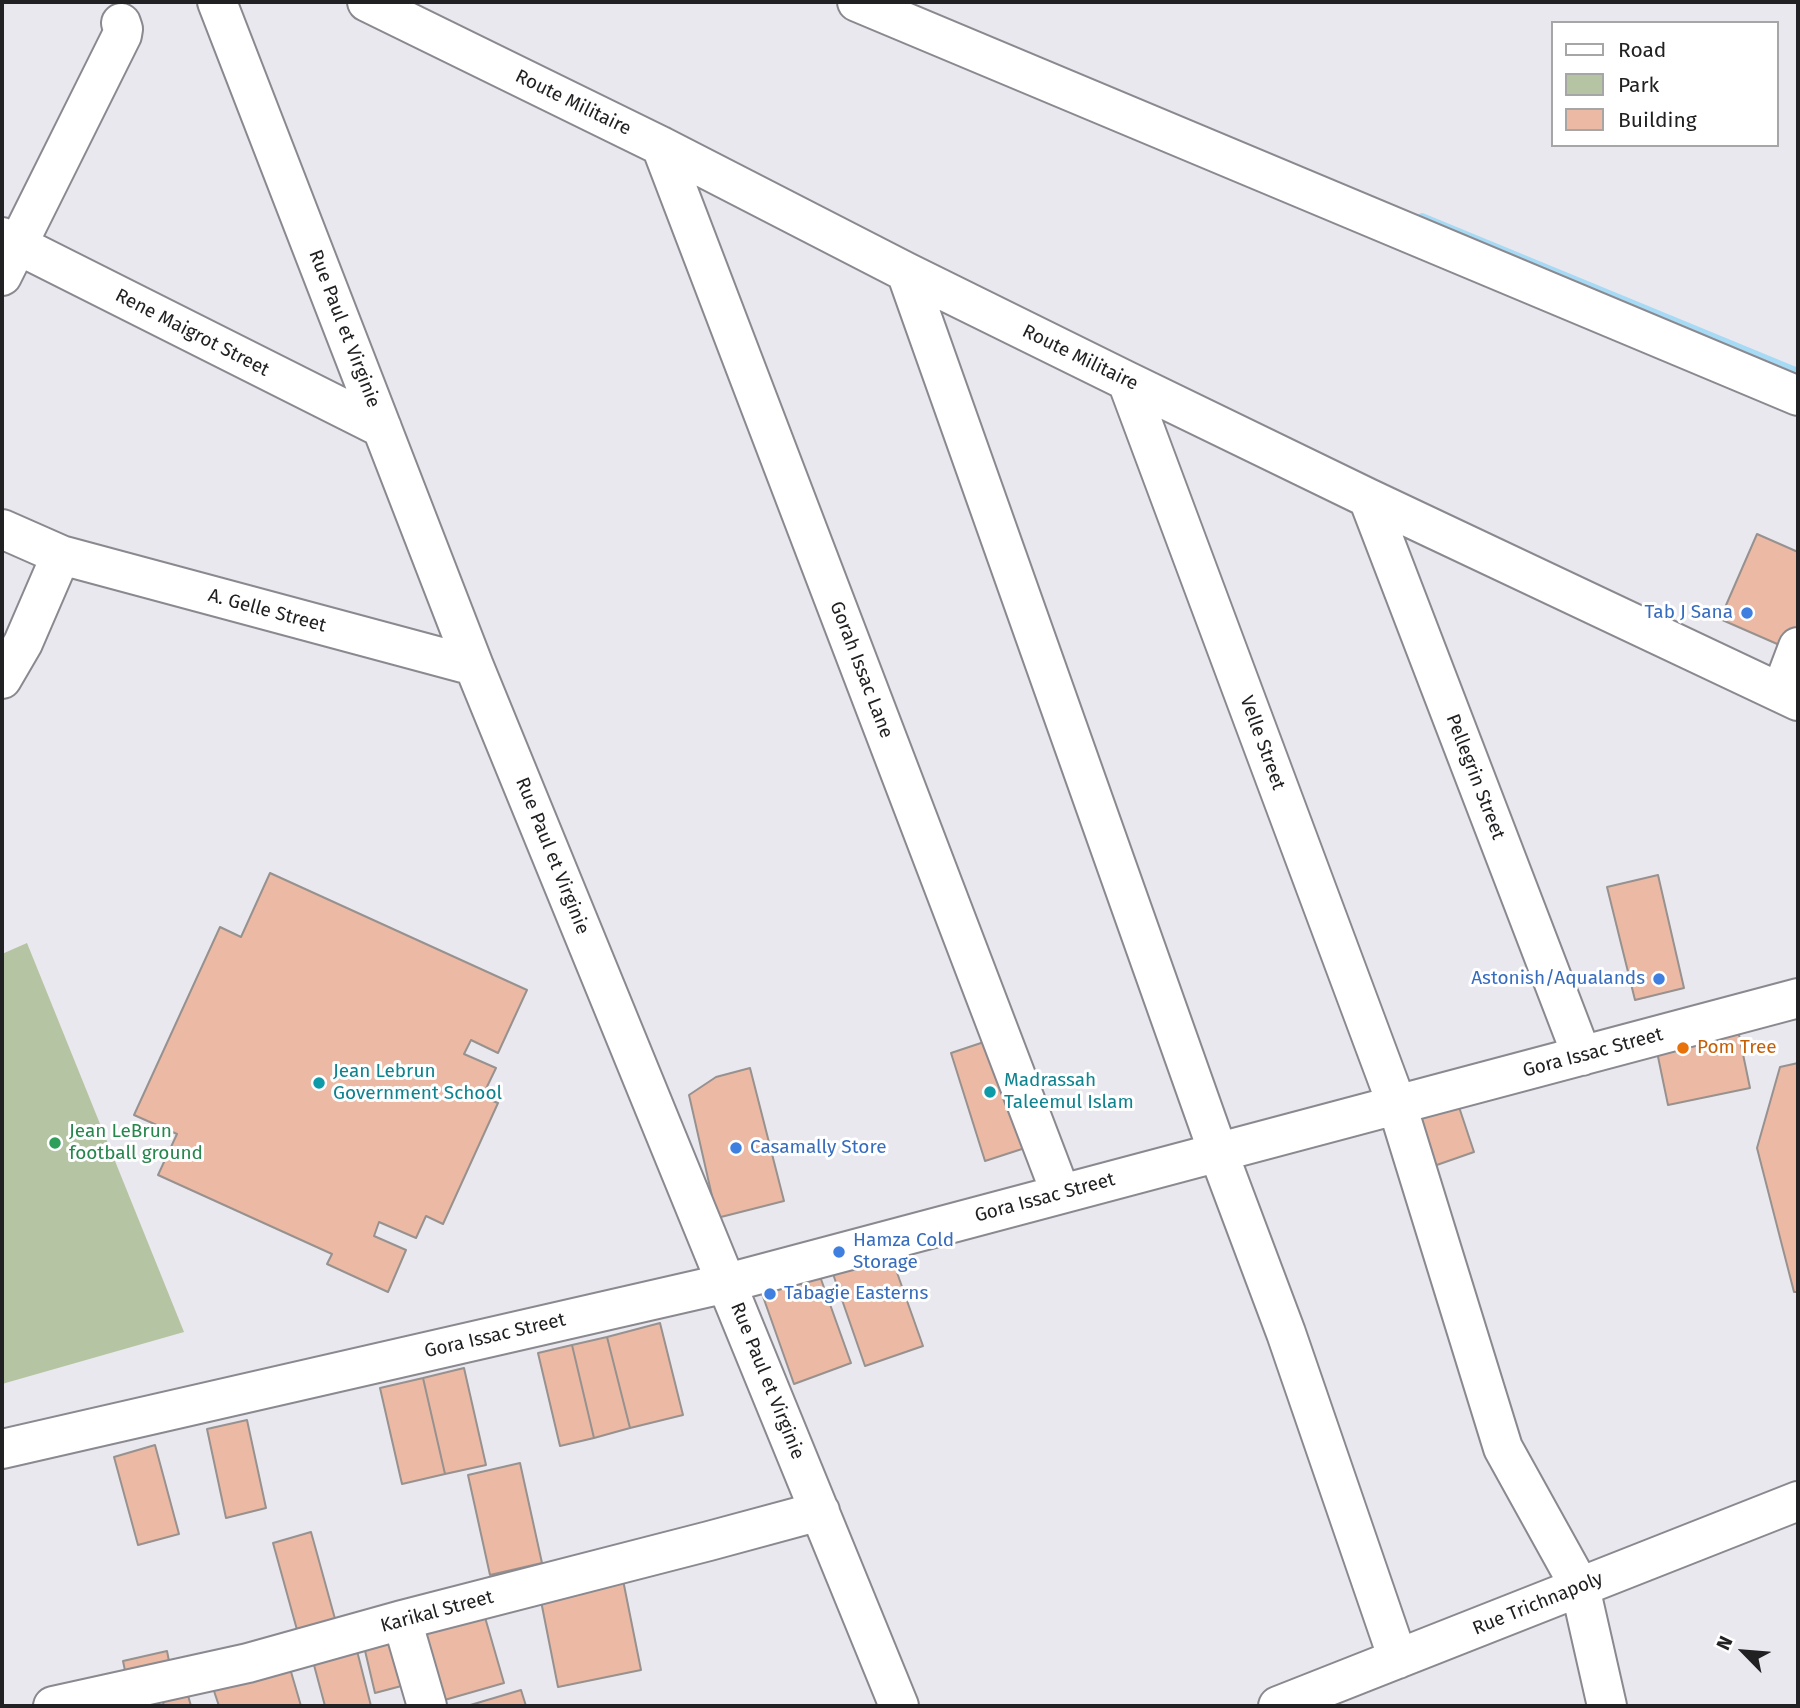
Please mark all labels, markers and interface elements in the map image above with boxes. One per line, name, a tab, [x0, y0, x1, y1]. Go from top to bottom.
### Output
legend	[1552, 21, 1779, 147]
text: Road	[1618, 37, 1666, 63]
street label: Route Militaire	[511, 65, 635, 141]
text: Park	[1618, 72, 1659, 98]
text: Building	[1618, 107, 1697, 133]
street label: Rue Paul et Virginie	[303, 247, 385, 411]
street label: Rene Maigrot Street	[111, 284, 273, 382]
street label: Route Militaire	[1018, 320, 1142, 396]
street label: A. Gelle Street	[206, 584, 328, 638]
street label: Gorah Issac Lane	[824, 598, 898, 742]
place label: Tab J Sana	[1644, 602, 1733, 624]
marker: Tab J Sana	[1739, 605, 1755, 621]
street label: Velle Street	[1234, 693, 1290, 793]
street label: Pellegrin Street	[1441, 711, 1509, 843]
street label: Rue Paul et Virginie	[510, 774, 594, 938]
place label: Astonish/Aqualands	[1471, 968, 1645, 990]
marker: Astonish/Aqualands	[1651, 971, 1667, 987]
street label: Gora Issac Street	[1520, 1023, 1666, 1083]
place label: Pom Tree	[1697, 1037, 1777, 1059]
marker: Pom Tree	[1675, 1040, 1691, 1056]
place label: Jean Lebrun Government School	[333, 1061, 502, 1105]
place label: Madrassah Taleemul Islam	[1004, 1070, 1134, 1114]
marker: Jean Lebrun Government School	[311, 1075, 327, 1091]
marker: Madrassah Taleemul Islam	[982, 1084, 998, 1100]
place label: Jean LeBrun football ground	[69, 1121, 203, 1165]
marker: Jean LeBrun football ground	[47, 1135, 63, 1151]
place label: Casamally Store	[750, 1137, 887, 1159]
marker: Casamally Store	[728, 1140, 744, 1156]
street label: Gora Issac Street	[972, 1168, 1118, 1228]
place label: Hamza Cold Storage	[853, 1230, 954, 1274]
marker: Hamza Cold Storage	[831, 1244, 847, 1260]
place label: Tabagie Easterns	[784, 1283, 928, 1305]
marker: Tabagie Easterns	[762, 1286, 778, 1302]
street label: Rue Paul et Virginie	[725, 1299, 809, 1463]
street label: Gora Issac Street	[422, 1309, 568, 1363]
street label: Rue Trichnapoly	[1469, 1567, 1607, 1641]
street label: Karikal Street	[378, 1586, 496, 1638]
north arrow	[1709, 1617, 1779, 1687]
text: N	[1711, 1632, 1738, 1653]

